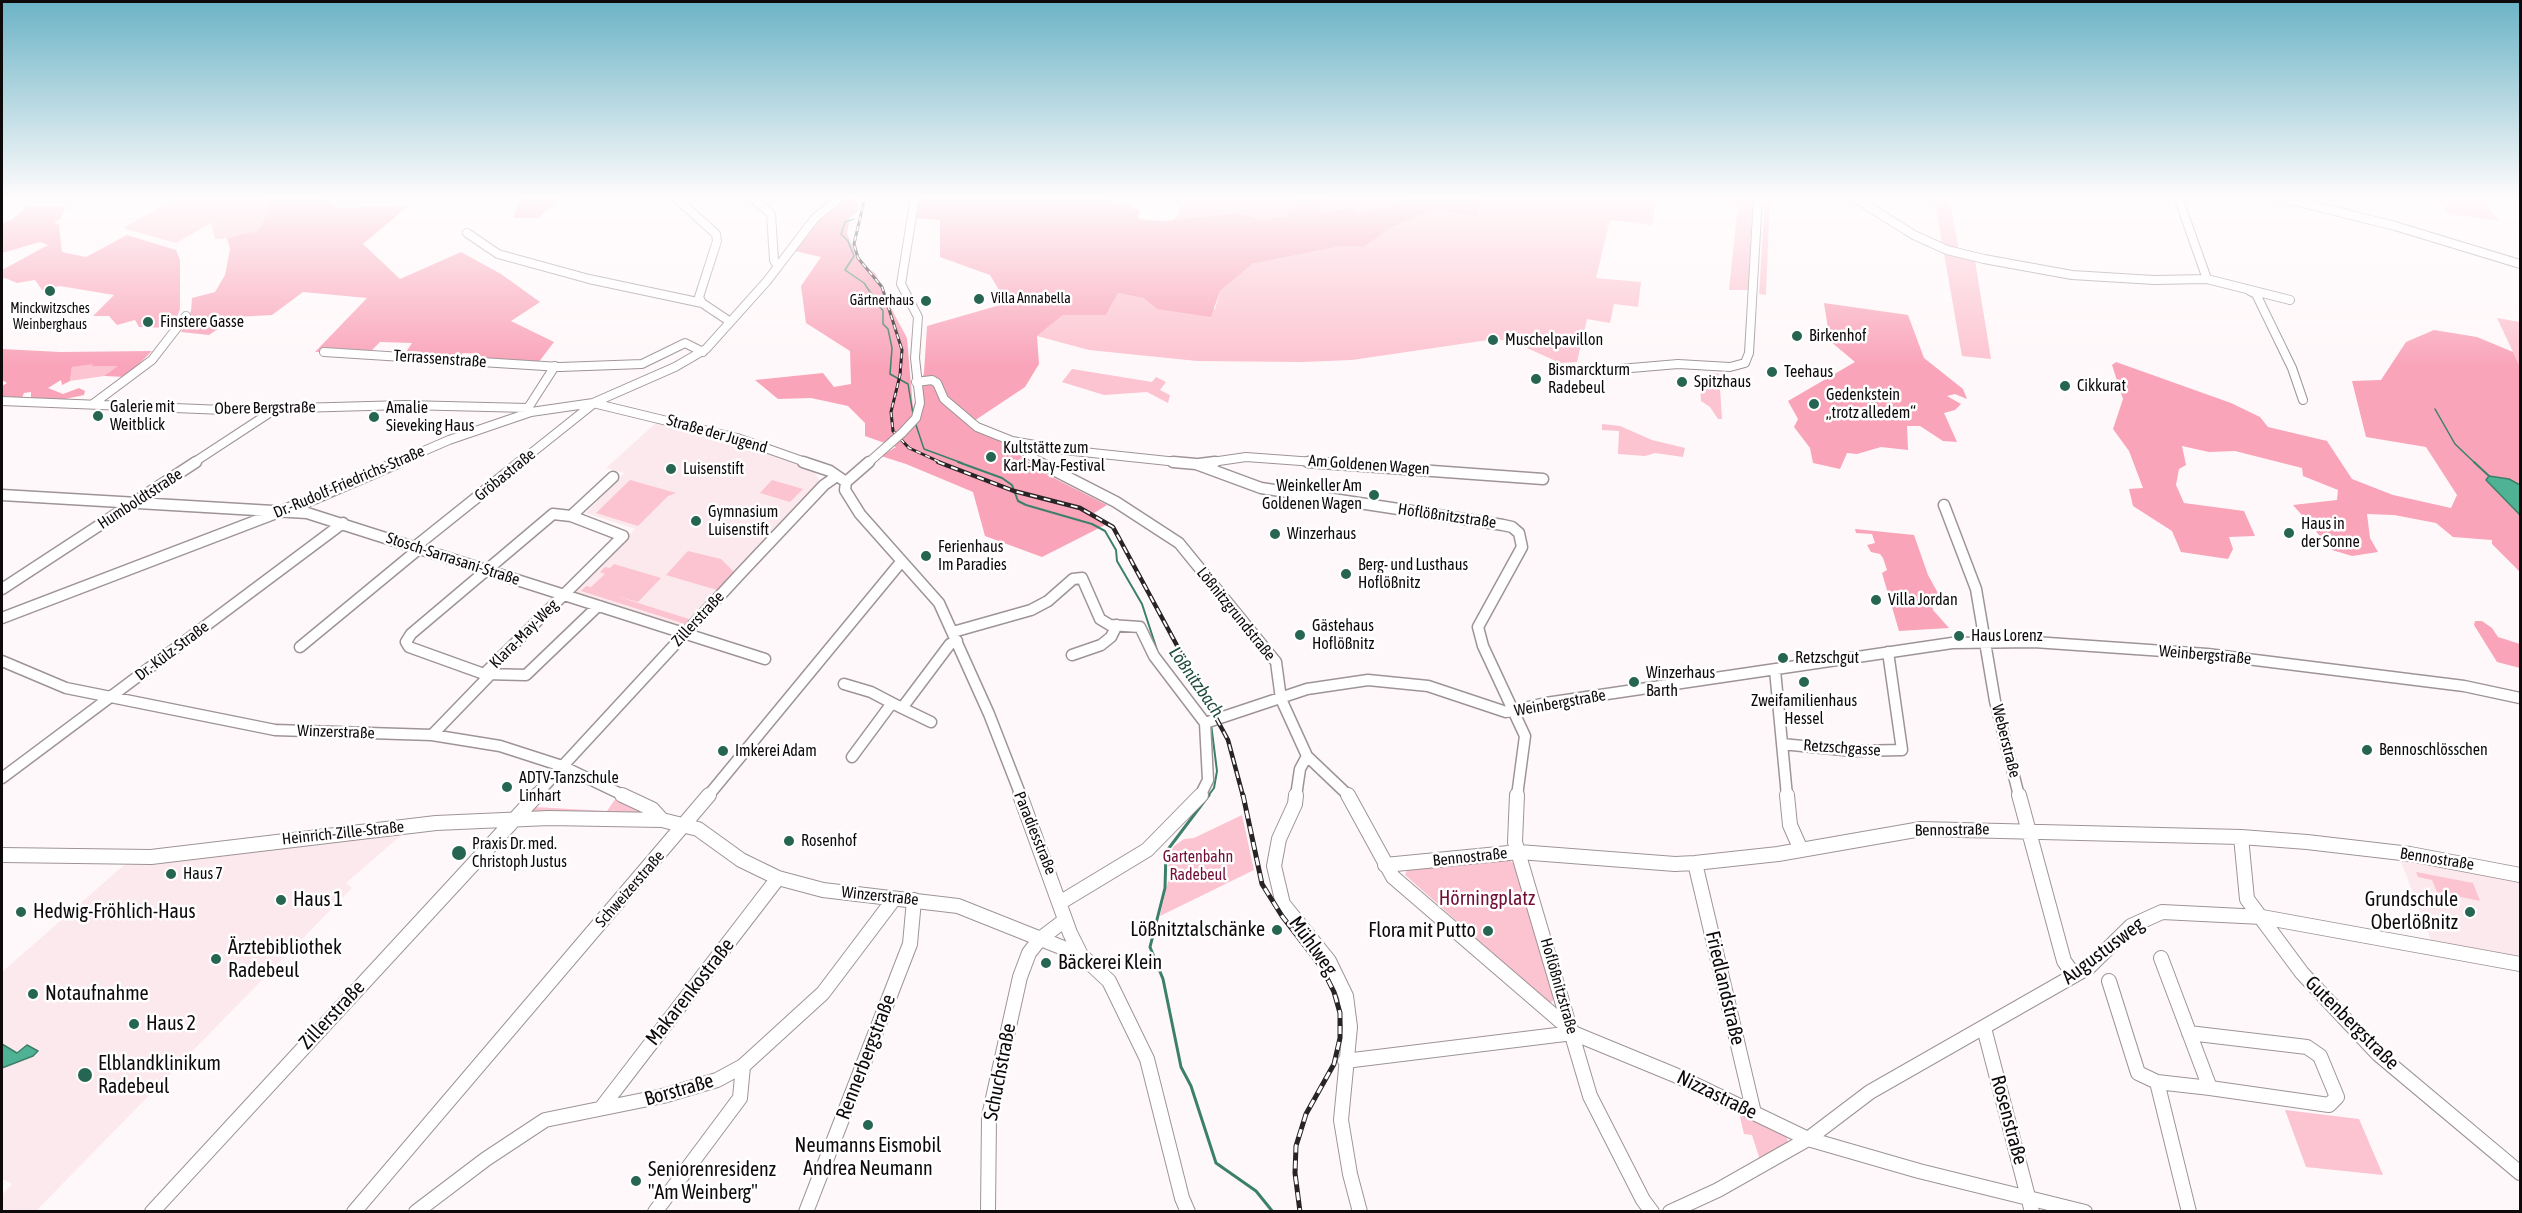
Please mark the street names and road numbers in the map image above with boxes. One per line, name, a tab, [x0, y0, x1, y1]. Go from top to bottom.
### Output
street label: Terrassenstraße	[393, 346, 487, 372]
street label: Obere Bergstraße	[214, 398, 316, 418]
street label: Straße der Jugend	[664, 410, 770, 458]
street label: Dr.-Rudolf-Friedrichs-Straße	[271, 441, 427, 523]
street label: Gröbastraße	[471, 445, 539, 505]
street label: Am Goldenen Wagen	[1308, 451, 1430, 479]
street label: Humboldtstraße	[94, 465, 186, 533]
street label: Hoflößnitzstraße	[1397, 500, 1497, 532]
street label: Stosch-Sarrasani-Straße	[384, 528, 522, 590]
street label: Lößnitzgrundstraße	[1192, 563, 1280, 665]
street label: Zillerstraße	[668, 588, 728, 650]
street label: Klara-May-Weg	[486, 596, 562, 672]
street label: Dr.-Külz-Straße	[131, 617, 213, 685]
street label: Weinbergstraße	[2158, 641, 2252, 669]
street label: Weinbergstraße	[1513, 685, 1607, 721]
street label: Weberstraße	[1988, 702, 2024, 780]
street label: Winzerstraße	[297, 721, 375, 743]
street label: Retzschgasse	[1803, 736, 1881, 760]
street label: Paradiesstraße	[1010, 789, 1060, 877]
street label: Heinrich-Zille-Straße	[281, 817, 405, 849]
street label: Bennostraße	[1914, 820, 1990, 840]
street label: Bennostraße	[1432, 844, 1508, 870]
street label: Bennostraße	[2399, 844, 2475, 874]
street label: Schweizerstraße	[592, 847, 668, 931]
street label: Winzerstraße	[840, 882, 920, 910]
street label: Mühlweg	[1284, 912, 1342, 980]
street label: Augustusweg	[2057, 912, 2149, 990]
street label: Friedlandstraße	[1700, 929, 1750, 1047]
street label: Makarenkostraße	[641, 934, 739, 1050]
street label: Hoflößnitzstraße	[1536, 936, 1582, 1036]
street label: Gutenbergstraße	[2300, 971, 2404, 1075]
street label: Zillerstraße	[294, 976, 370, 1054]
street label: Rennerbergstraße	[831, 991, 901, 1123]
street label: Schuchstraße	[979, 1021, 1021, 1123]
street label: Nizzastraße	[1673, 1065, 1761, 1125]
street label: Borstraße	[642, 1069, 716, 1111]
street label: Rosenstraße	[1986, 1073, 2032, 1167]

